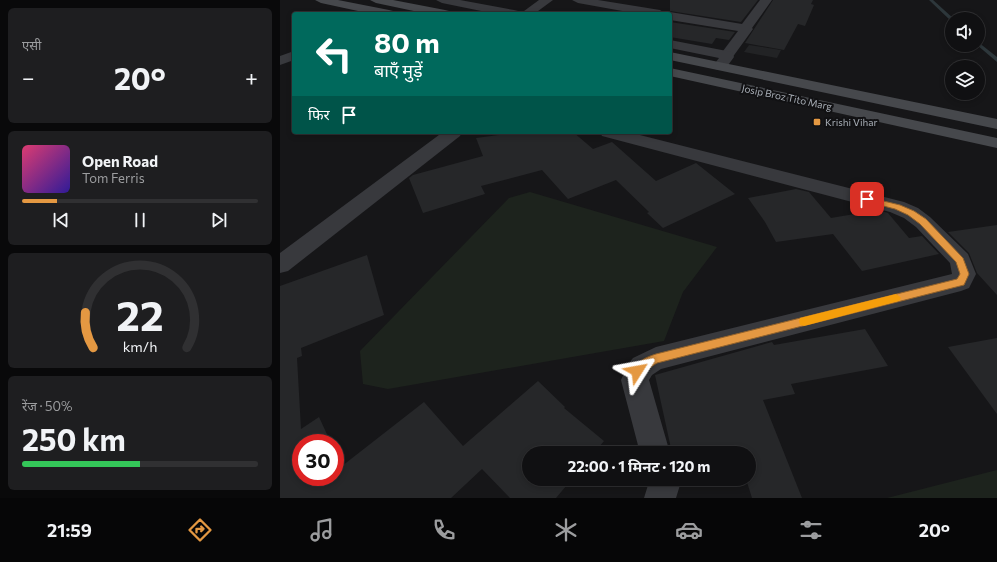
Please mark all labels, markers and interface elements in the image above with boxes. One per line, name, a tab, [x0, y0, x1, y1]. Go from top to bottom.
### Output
map controls	[945, 12, 985, 100]
button: sound	[945, 12, 985, 52]
text: 80 m	[374, 25, 440, 59]
icon: left	[308, 28, 360, 80]
text: एसी	[22, 37, 41, 53]
text: 20°	[114, 59, 166, 96]
text: बाएँ मुड़ें	[374, 59, 423, 81]
button: layers	[945, 60, 985, 100]
text: −	[22, 64, 35, 91]
text: +	[245, 64, 258, 91]
street label: Josip Broz Tito Marg	[741, 82, 834, 113]
icon: arrive	[338, 104, 360, 126]
text: फिर	[308, 105, 330, 123]
place label: Krishi Vihar	[825, 116, 877, 128]
marker: Krishi Vihar	[812, 117, 822, 127]
text: Open Road	[82, 152, 158, 170]
text: Tom Ferris	[82, 170, 145, 186]
pin	[850, 182, 884, 216]
icon: arrive	[856, 188, 878, 210]
icon: previous	[50, 209, 72, 231]
icon: pause	[129, 209, 151, 231]
icon: next	[208, 209, 230, 231]
text: 22	[116, 289, 164, 340]
text: km/h	[123, 337, 157, 355]
position arrow	[616, 350, 658, 392]
text: रेंज · 50%	[22, 398, 72, 414]
text: 250 km	[22, 420, 126, 457]
speed limit sign: 30	[292, 434, 344, 486]
text: 22:00 · 1 मिनट · 120 m	[568, 457, 710, 475]
icon: directions	[186, 516, 214, 544]
icon: music	[308, 516, 336, 544]
icon: phone	[430, 516, 458, 544]
icon: climate	[552, 516, 580, 544]
icon: car	[675, 516, 703, 544]
icon: filters	[797, 516, 825, 544]
text: 21:59	[47, 519, 92, 541]
text: 20°	[919, 519, 950, 541]

